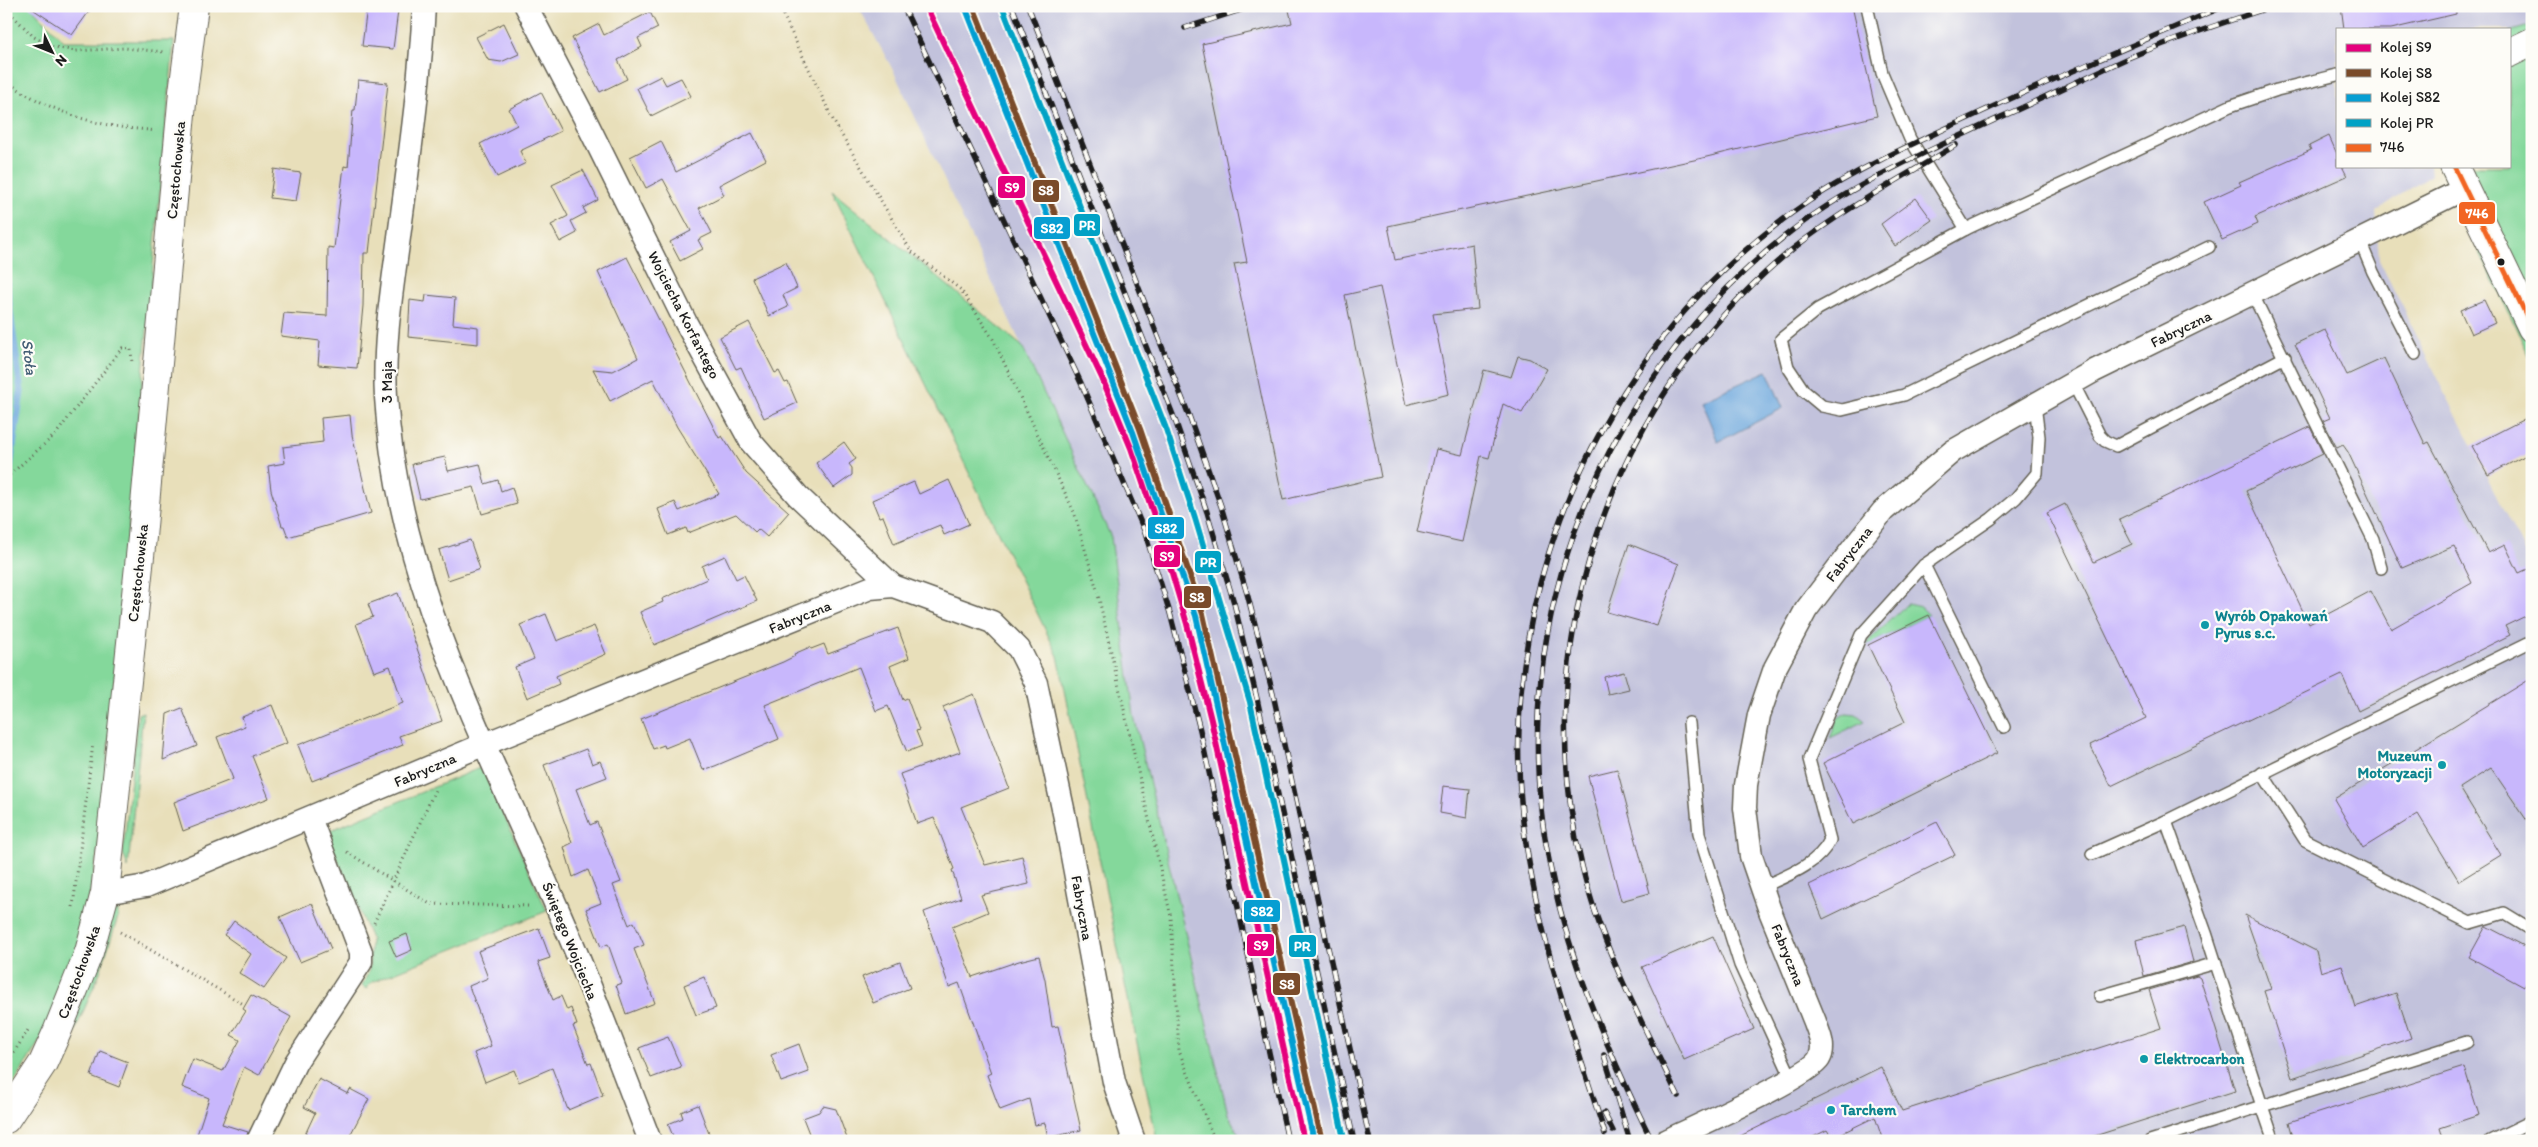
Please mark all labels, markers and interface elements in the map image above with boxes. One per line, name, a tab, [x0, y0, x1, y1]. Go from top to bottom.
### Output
north arrow	[28, 28, 78, 78]
legend	[2336, 28, 2510, 168]
text: Kolej S9	[2380, 38, 2432, 56]
text: N	[52, 51, 71, 70]
text: Kolej S8	[2380, 64, 2432, 82]
text: Kolej S82	[2380, 88, 2440, 106]
text: Kolej PR	[2380, 114, 2433, 132]
street label: Częstochowska	[163, 120, 189, 220]
text: 746	[2380, 138, 2404, 156]
line badge: S9	[997, 175, 1026, 199]
text: S9	[1004, 179, 1020, 196]
line badge: S8	[1032, 179, 1060, 203]
text: S8	[1038, 182, 1054, 199]
line badge: 746	[2458, 201, 2496, 225]
text: 746	[2465, 205, 2489, 222]
line badge: PR	[1073, 213, 1101, 237]
line badge: S82	[1033, 216, 1071, 240]
text: PR	[1079, 217, 1096, 234]
text: S82	[1041, 220, 1064, 237]
street label: Wojciecha Korfantego	[644, 248, 724, 382]
unlabelled marker	[2496, 257, 2506, 267]
street label: Fabryczna	[2148, 306, 2215, 351]
water label: Stoła	[18, 338, 41, 377]
street label: 3 Maja	[378, 360, 396, 403]
line badge: S82	[1147, 516, 1185, 540]
text: S82	[1155, 520, 1178, 537]
street label: Fabryczna	[1822, 522, 1876, 585]
street label: Częstochowska	[124, 523, 152, 623]
line badge: S9	[1153, 544, 1181, 568]
text: S9	[1159, 548, 1175, 565]
line badge: PR	[1194, 550, 1222, 574]
text: PR	[1200, 554, 1217, 571]
line badge: S8	[1183, 585, 1212, 609]
text: S8	[1189, 589, 1205, 606]
street label: Fabryczna	[766, 596, 834, 638]
place label: Wyrób Opakowań Pyrus s.c.	[2215, 607, 2328, 643]
marker: Wyrób Opakowań Pyrus s.c.	[2199, 619, 2211, 631]
place label: Muzeum Motoryzacji	[2357, 747, 2433, 783]
street label: Fabryczna	[391, 749, 459, 791]
marker: Muzeum Motoryzacji	[2436, 759, 2448, 771]
street label: Fabryczna	[1067, 874, 1097, 942]
street label: Świętego Wojciecha	[538, 879, 602, 1003]
line badge: S82	[1243, 899, 1281, 923]
text: S82	[1251, 903, 1274, 920]
street label: Fabryczna	[1767, 921, 1809, 989]
street label: Częstochowska	[54, 922, 104, 1021]
line badge: S9	[1246, 933, 1275, 957]
line badge: PR	[1288, 934, 1317, 958]
text: S9	[1253, 937, 1269, 954]
text: PR	[1294, 938, 1311, 955]
line badge: S8	[1272, 972, 1301, 996]
text: S8	[1279, 976, 1295, 993]
place label: Elektrocarbon	[2154, 1050, 2246, 1068]
marker: Elektrocarbon	[2138, 1053, 2150, 1065]
place label: Tarchem	[1840, 1101, 1897, 1119]
marker: Tarchem	[1825, 1104, 1837, 1116]

